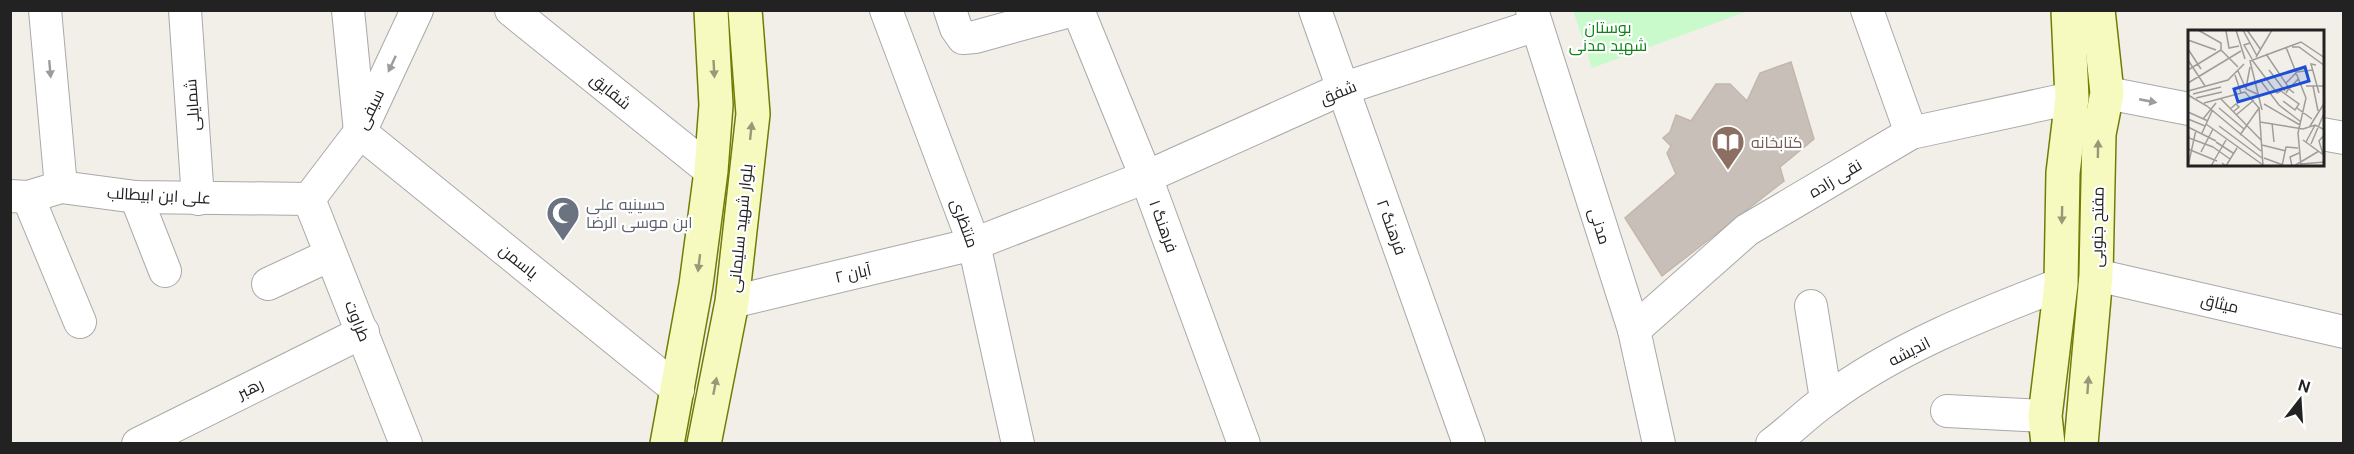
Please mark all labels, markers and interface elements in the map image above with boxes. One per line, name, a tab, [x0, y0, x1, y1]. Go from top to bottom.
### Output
park label: بوستان شهید مدنی	[1569, 17, 1647, 56]
inset map	[2188, 30, 2324, 166]
one-way arrow	[387, 55, 396, 72]
one-way arrow	[45, 59, 55, 78]
one-way arrow	[710, 59, 719, 78]
street label: شقایق	[586, 69, 635, 114]
street label: شفق	[1317, 76, 1360, 109]
street label: شمایلی	[180, 78, 205, 132]
street label: سیفی	[352, 86, 389, 133]
one-way arrow	[2139, 97, 2158, 106]
one-way arrow	[747, 121, 756, 140]
library icon: کتابخانه	[1710, 124, 1746, 171]
place label: کتابخانه	[1751, 132, 1803, 153]
one-way arrow	[2094, 139, 2103, 158]
street label: نقی زاده	[1805, 154, 1866, 202]
street label: بلوار شهید سلیمانی	[723, 163, 758, 293]
street label: علی ابن ابیطالب	[106, 182, 212, 209]
street label: مفتح جنوبی	[2086, 186, 2110, 268]
place label: حسینیه علی ابن موسی الرضا	[586, 194, 693, 233]
mosque icon: حسینیه علی ابن موسی الرضا	[545, 195, 581, 242]
street label: منتظری	[946, 196, 983, 251]
street label: فرهنگ ۲	[1372, 196, 1411, 258]
street label: فرهنگ ۱	[1144, 197, 1183, 255]
street label: مدنی	[1584, 205, 1615, 247]
one-way arrow	[2057, 206, 2067, 225]
street label: یاسمن	[495, 239, 543, 284]
one-way arrow	[694, 253, 704, 272]
street label: آبان ۲	[833, 259, 874, 288]
street label: میثاق	[2199, 289, 2241, 318]
street label: طراوت	[340, 298, 375, 345]
street label: اندیشه	[1885, 332, 1934, 371]
north arrow	[2270, 370, 2330, 430]
street label: رهبر	[233, 373, 267, 404]
text: N	[2296, 374, 2313, 398]
one-way arrow	[711, 376, 720, 395]
one-way arrow	[2083, 376, 2093, 395]

